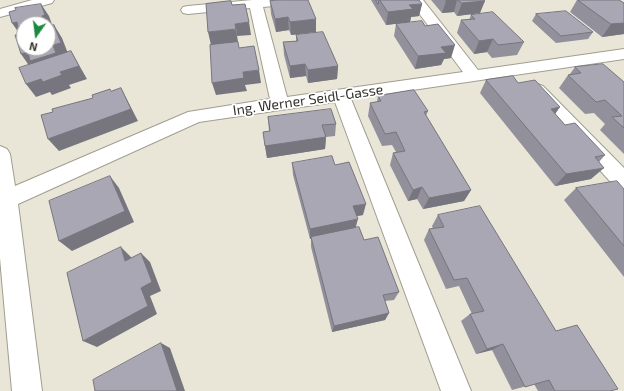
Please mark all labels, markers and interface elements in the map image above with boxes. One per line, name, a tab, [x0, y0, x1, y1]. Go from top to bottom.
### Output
north arrow	[16, 16, 56, 56]
text: N	[28, 40, 39, 54]
street label: Ing. Werner Seidl-Gasse	[232, 81, 384, 119]

